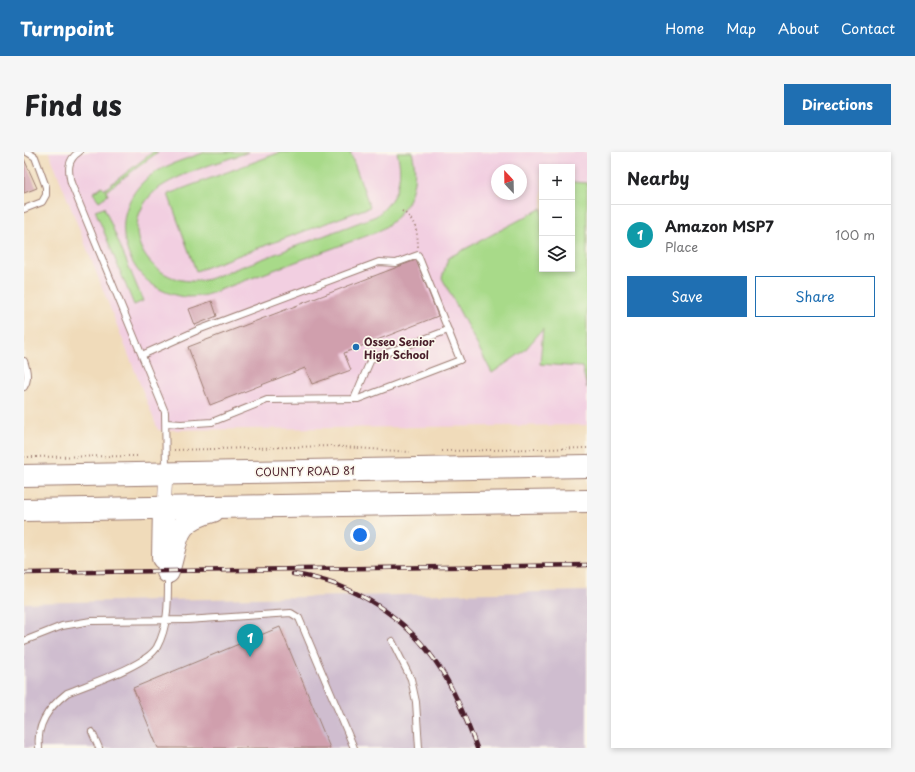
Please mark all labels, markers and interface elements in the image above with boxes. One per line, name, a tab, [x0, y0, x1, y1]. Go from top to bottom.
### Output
text: Turnpoint	[20, 14, 114, 42]
text: Home	[665, 18, 704, 39]
text: Map	[726, 18, 756, 39]
text: About	[778, 18, 819, 39]
text: Contact	[841, 18, 895, 39]
text: Find us	[24, 83, 122, 126]
button: Directions	[784, 84, 891, 125]
north arrow	[491, 164, 527, 200]
map controls	[539, 164, 575, 272]
button: +	[539, 164, 575, 200]
text: Nearby	[627, 165, 689, 191]
button: −	[539, 200, 575, 236]
text: Amazon MSP7	[665, 214, 774, 237]
text: 1	[637, 225, 643, 244]
text: 100 m	[835, 225, 875, 244]
button: layers	[539, 236, 575, 272]
text: Place	[665, 237, 698, 256]
button: Save	[627, 276, 747, 317]
button: Share	[755, 276, 875, 317]
place label: Osseo Senior High School	[364, 333, 435, 363]
marker: Osseo Senior High School	[351, 342, 361, 352]
street label: COUNTY ROAD 81	[255, 462, 355, 480]
your location	[350, 525, 370, 545]
pin: 1	[237, 624, 263, 657]

